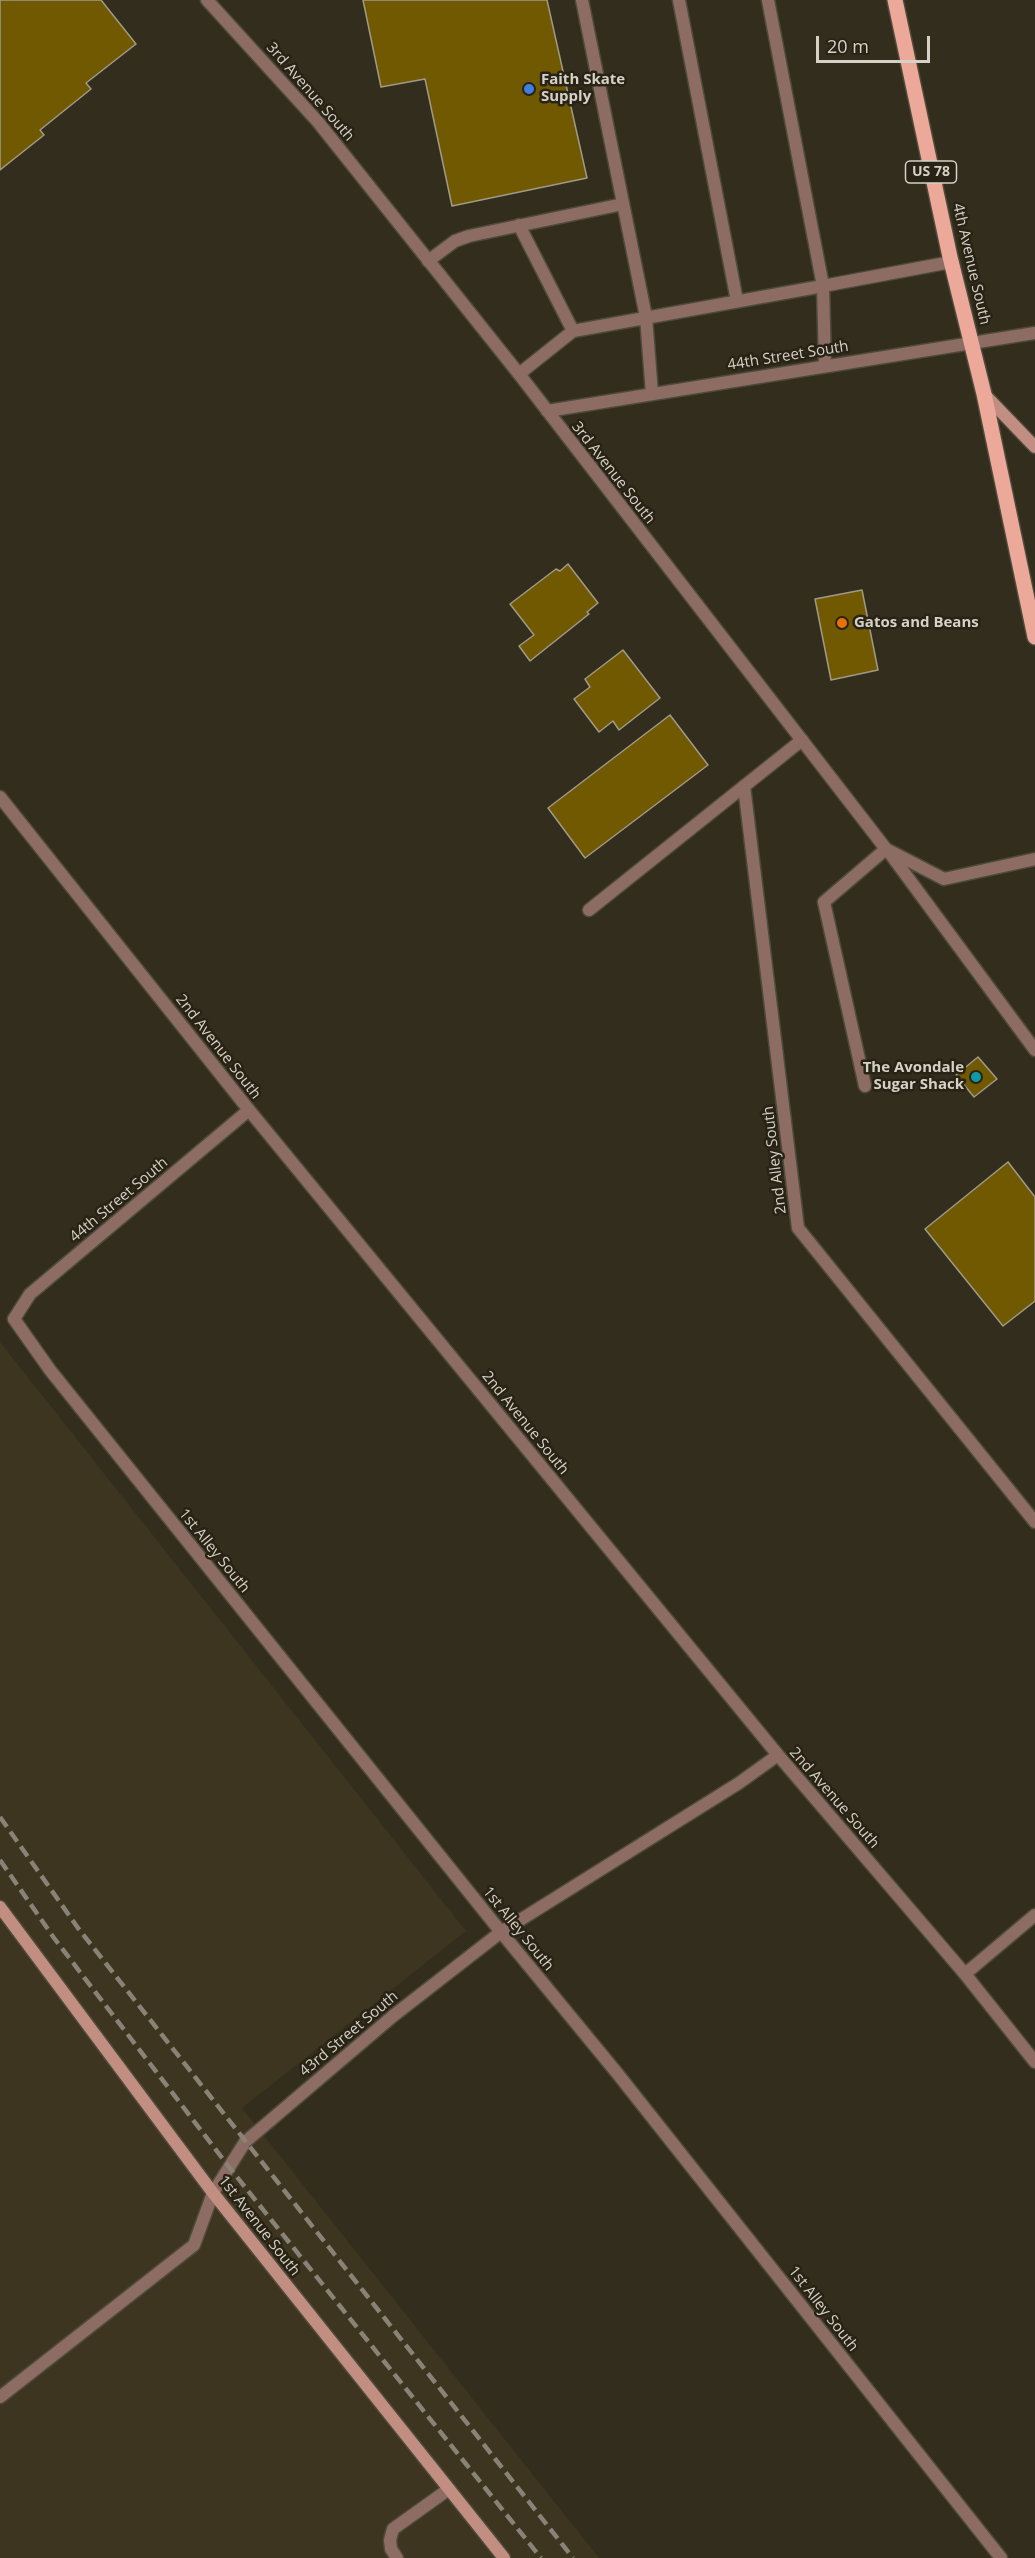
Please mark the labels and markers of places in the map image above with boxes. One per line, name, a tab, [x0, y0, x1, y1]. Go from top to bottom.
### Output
place label: Faith Skate Supply	[541, 71, 625, 106]
marker: Faith Skate Supply	[522, 82, 536, 96]
place label: Gatos and Beans	[854, 614, 979, 632]
marker: Gatos and Beans	[835, 616, 849, 630]
place label: The Avondale Sugar Shack	[863, 1059, 964, 1094]
marker: The Avondale Sugar Shack	[969, 1070, 983, 1084]

